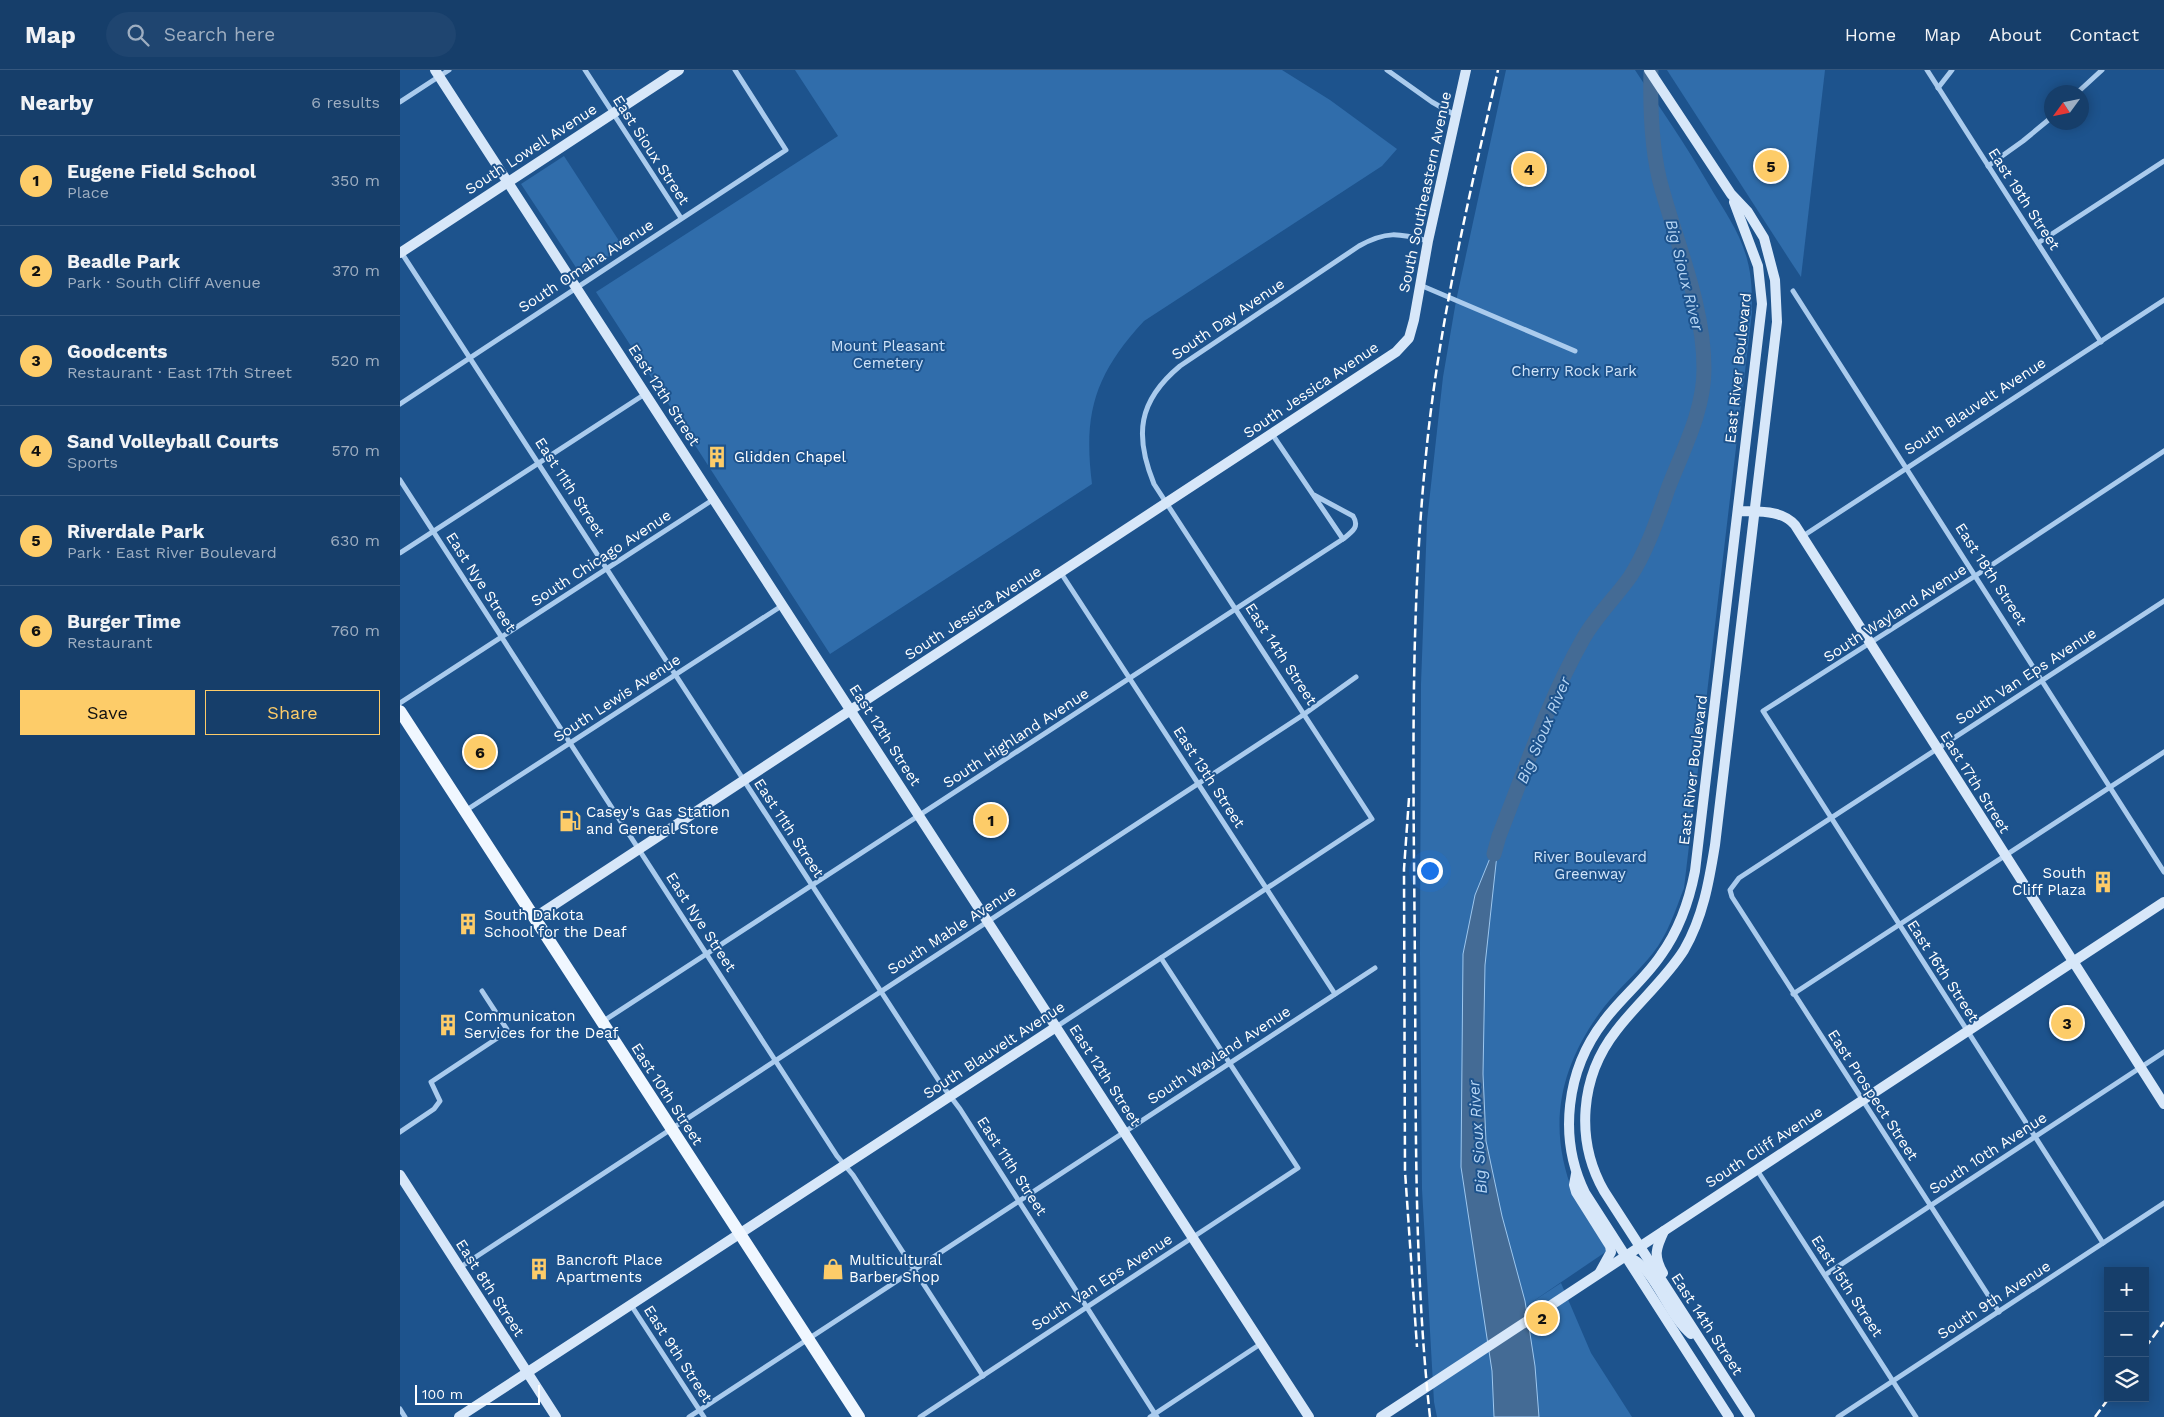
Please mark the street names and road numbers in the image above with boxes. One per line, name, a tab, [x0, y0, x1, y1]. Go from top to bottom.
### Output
street label: South Southeastern Avenue	[1395, 90, 1455, 294]
street label: East Sioux Street	[609, 92, 694, 209]
street label: South Lowell Avenue	[462, 100, 600, 198]
street label: East 19th Street	[1984, 145, 2064, 254]
street label: South Omaha Avenue	[515, 216, 657, 316]
street label: South Day Avenue	[1168, 275, 1288, 363]
street label: East River Boulevard	[1721, 292, 1755, 444]
street label: South Jessica Avenue	[1240, 338, 1382, 442]
street label: East 12th Street	[624, 341, 704, 450]
street label: South Blauvelt Avenue	[1901, 353, 2049, 459]
street label: East 11th Street	[531, 434, 609, 541]
street label: South Chicago Avenue	[528, 506, 674, 610]
street label: East 18th Street	[1951, 520, 2031, 629]
street label: East Nye Street	[442, 529, 520, 636]
street label: South Wayland Avenue	[1820, 560, 1970, 666]
street label: South Jessica Avenue	[901, 562, 1045, 664]
street label: East 14th Street	[1241, 600, 1321, 709]
street label: South Van Eps Avenue	[1952, 624, 2100, 728]
street label: South Lewis Avenue	[550, 650, 684, 746]
street label: East 12th Street	[845, 681, 925, 790]
street label: South Highland Avenue	[940, 684, 1092, 792]
street label: East River Boulevard	[1675, 694, 1711, 846]
street label: East 13th Street	[1169, 723, 1249, 832]
street label: East 17th Street	[1936, 728, 2014, 837]
street label: East 11th Street	[750, 775, 828, 882]
street label: East Nye Street	[662, 869, 740, 976]
street label: South Mable Avenue	[884, 882, 1020, 978]
street label: East 16th Street	[1903, 917, 1983, 1026]
street label: South Blauvelt Avenue	[920, 997, 1068, 1103]
street label: South Wayland Avenue	[1144, 1002, 1294, 1108]
street label: East 12th Street	[1065, 1021, 1145, 1130]
street label: East Prospect Street	[1824, 1026, 1922, 1164]
street label: East 10th Street	[627, 1040, 707, 1149]
street label: South Cliff Avenue	[1702, 1102, 1826, 1192]
street label: South 10th Avenue	[1926, 1108, 2050, 1198]
street label: East 11th Street	[973, 1113, 1051, 1220]
street label: South Van Eps Avenue	[1028, 1230, 1176, 1334]
street label: East 15th Street	[1807, 1232, 1887, 1341]
street label: East 8th Street	[452, 1236, 529, 1341]
street label: South 9th Avenue	[1934, 1257, 2054, 1343]
street label: East 14th Street	[1667, 1270, 1747, 1379]
street label: East 9th Street	[640, 1302, 717, 1407]

